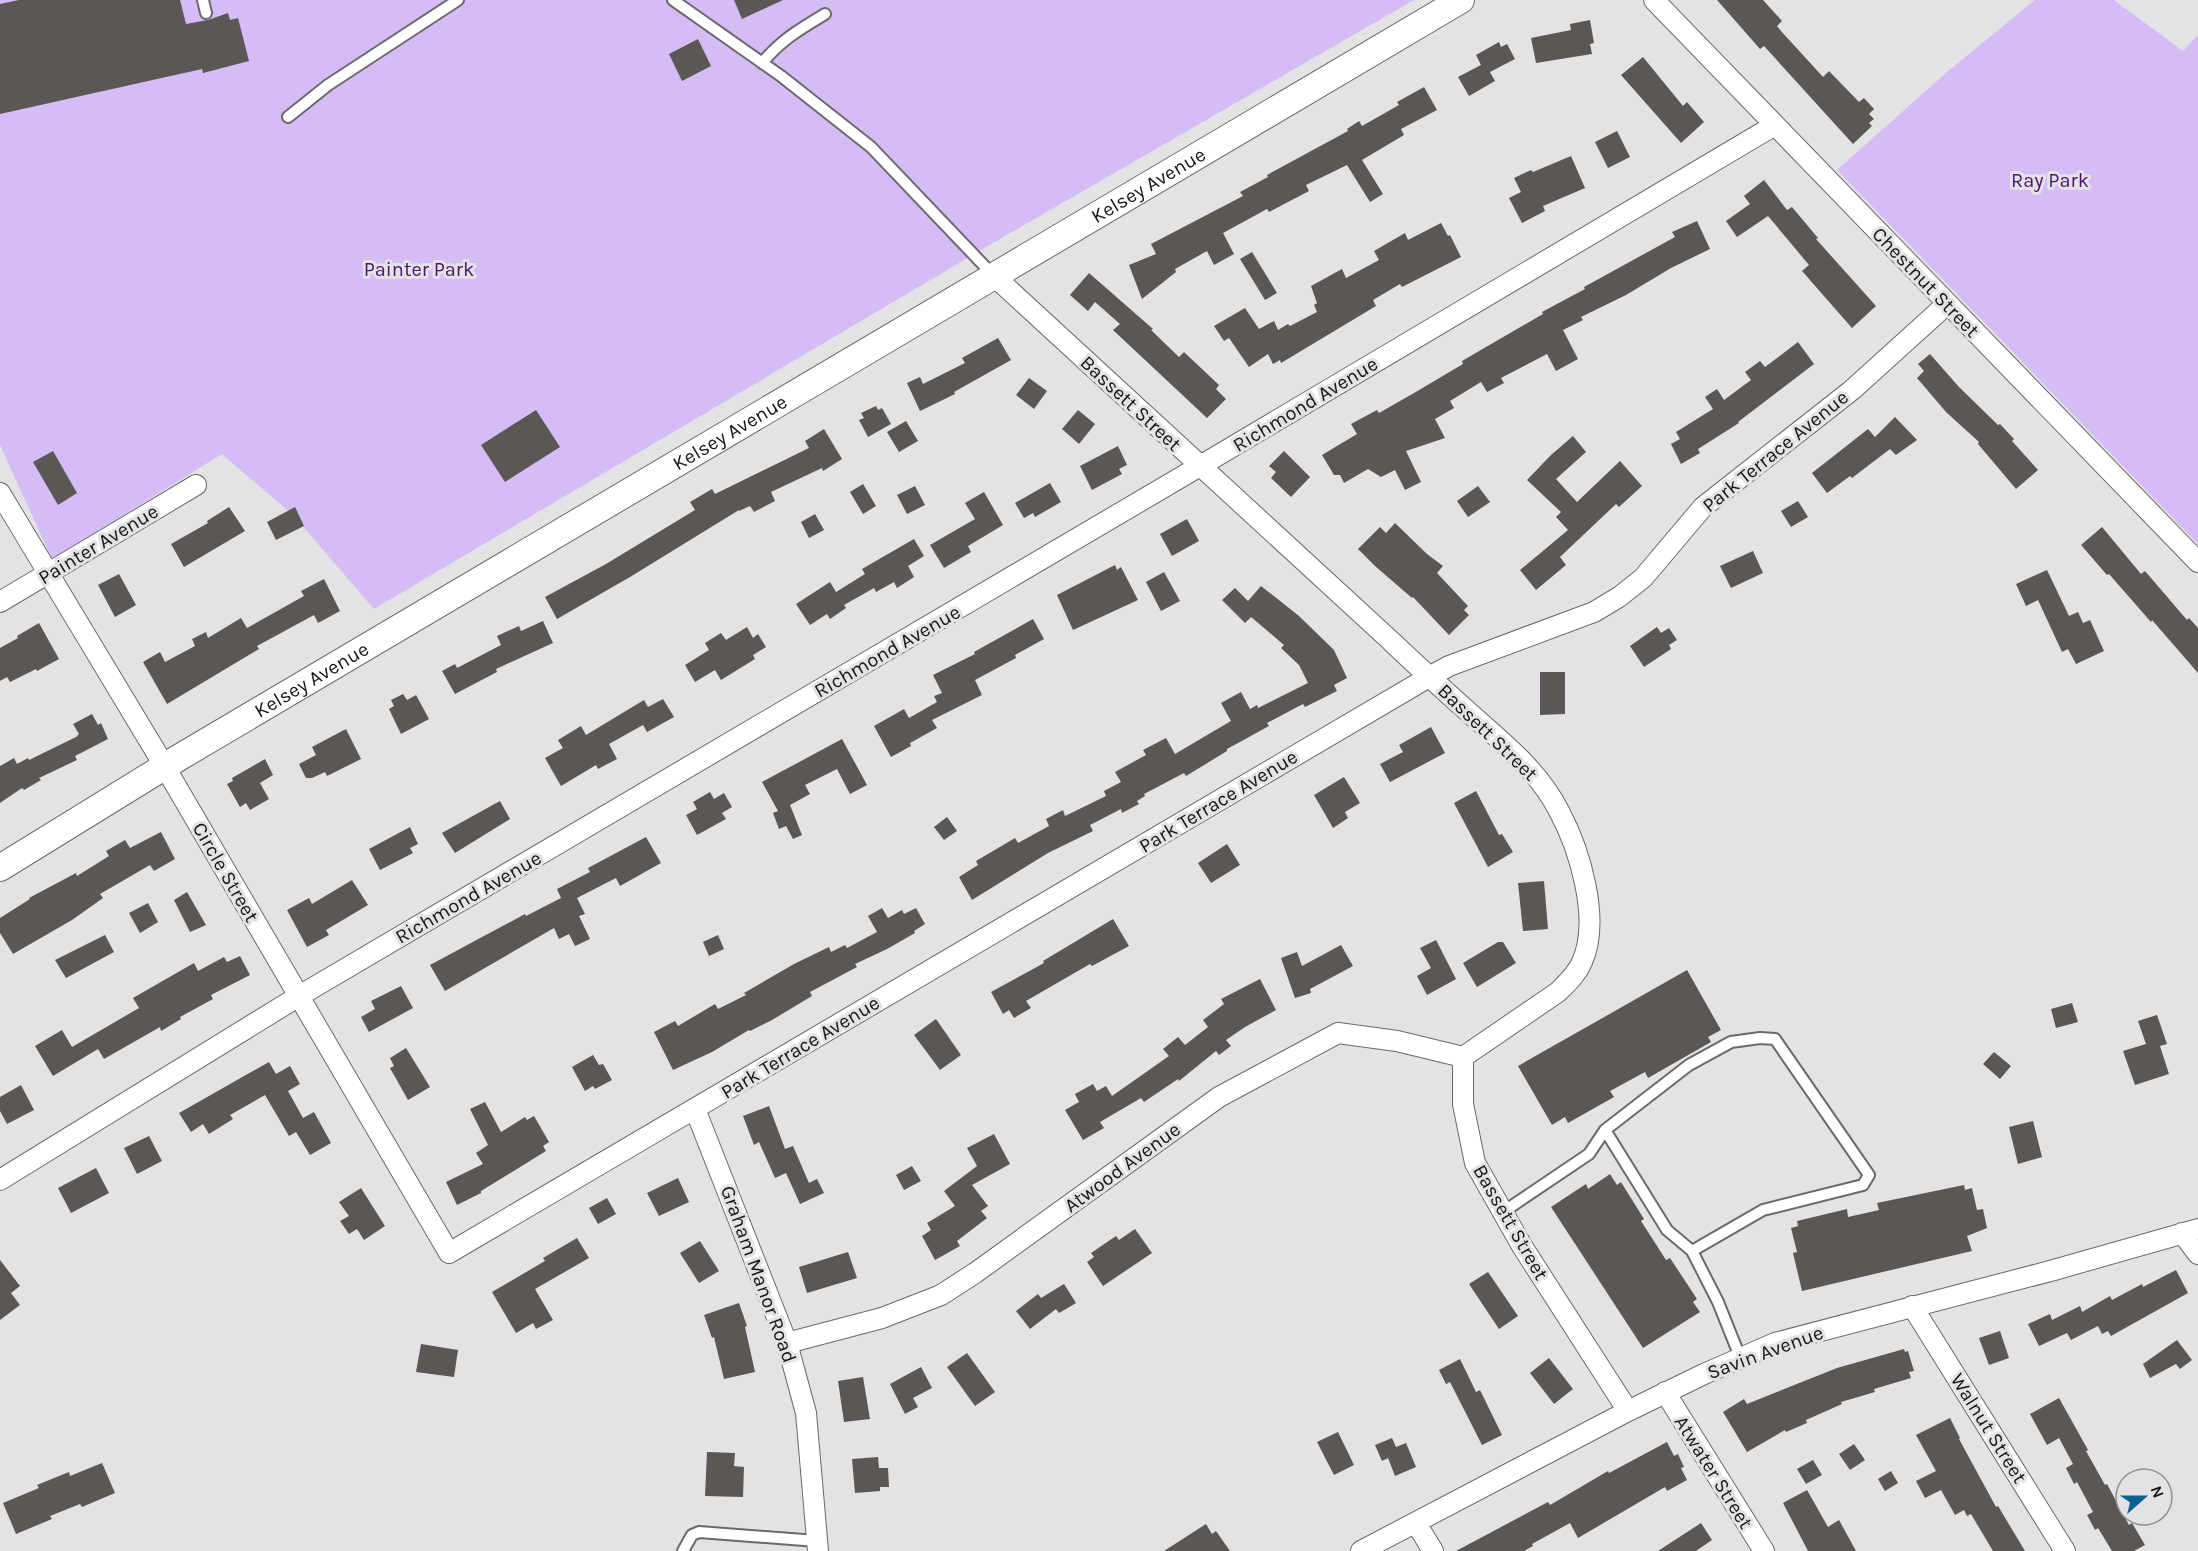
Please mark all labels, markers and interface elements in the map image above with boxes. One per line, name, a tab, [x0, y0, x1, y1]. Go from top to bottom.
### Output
street label: Kelsey Avenue	[1087, 143, 1210, 228]
park label: Ray Park	[2011, 169, 2089, 192]
street label: Chestnut Street	[1867, 223, 1984, 342]
park label: Painter Park	[364, 258, 474, 281]
street label: Bassett Street	[1075, 351, 1186, 456]
street label: Richmond Avenue	[1229, 352, 1382, 457]
street label: Park Terrace Avenue	[1698, 386, 1853, 517]
street label: Kelsey Avenue	[669, 390, 791, 475]
street label: Painter Avenue	[34, 500, 162, 589]
street label: Richmond Avenue	[810, 600, 964, 703]
street label: Kelsey Avenue	[250, 637, 373, 722]
street label: Bassett Street	[1433, 679, 1543, 786]
street label: Park Terrace Avenue	[1135, 745, 1302, 858]
street label: Circle Street	[188, 818, 264, 927]
street label: Richmond Avenue	[391, 846, 545, 949]
street label: Park Terrace Avenue	[717, 991, 884, 1104]
street label: Atwood Avenue	[1060, 1118, 1185, 1217]
street label: Bassett Street	[1468, 1160, 1553, 1284]
street label: Graham Manor Road	[716, 1183, 801, 1366]
street label: Savin Avenue	[1704, 1321, 1826, 1384]
street label: Walnut Street	[1946, 1369, 2032, 1488]
street label: Atwater Street	[1670, 1411, 1758, 1534]
north arrow	[2114, 1467, 2174, 1527]
text: N	[2147, 1483, 2168, 1501]

